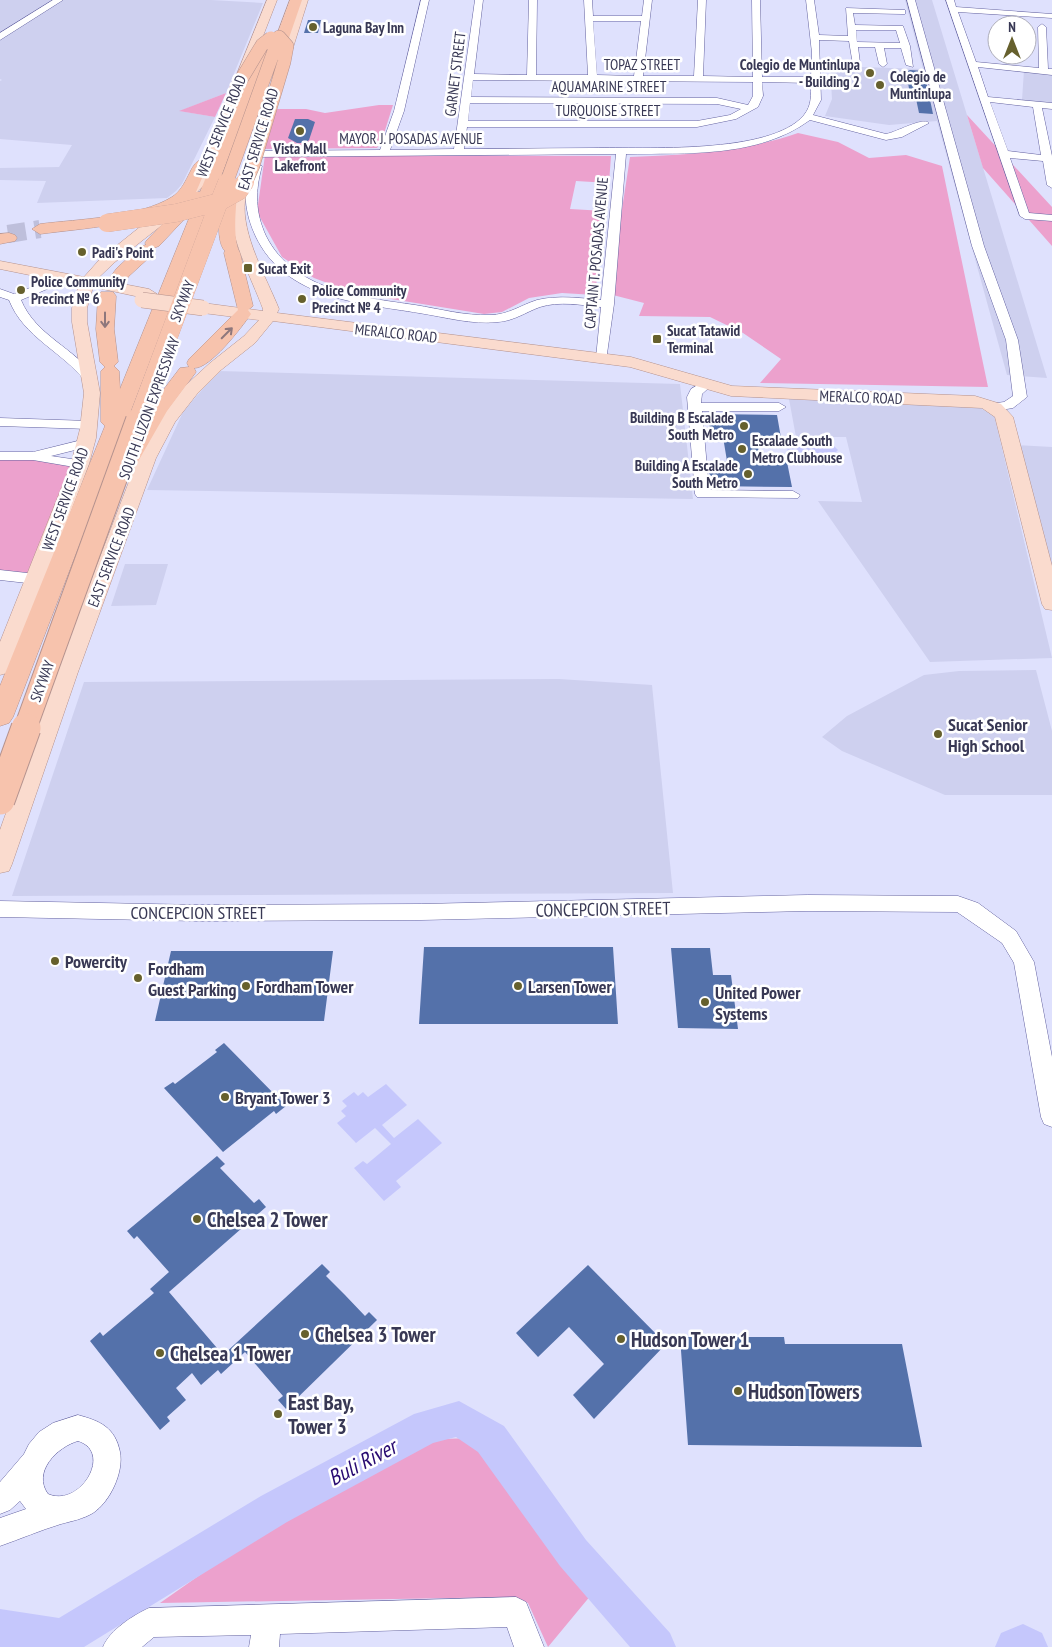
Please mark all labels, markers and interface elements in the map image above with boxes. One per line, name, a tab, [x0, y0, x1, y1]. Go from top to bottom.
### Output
north arrow	[987, 15, 1037, 65]
place label: Laguna Bay Inn	[323, 18, 404, 37]
text: N	[1008, 18, 1016, 36]
marker: Laguna Bay Inn	[307, 21, 319, 33]
street label: GARNET STREET	[440, 30, 470, 118]
street label: TOPAZ STREET	[604, 55, 681, 74]
place label: Colegio de Muntinlupa - Building 2	[740, 55, 860, 91]
marker: Colegio de Muntinlupa - Building 2	[864, 67, 876, 79]
place label: Colegio de Muntinlupa	[890, 67, 951, 103]
street label: WEST SERVICE ROAD	[192, 72, 250, 180]
street label: AQUAMARINE STREET	[552, 77, 667, 96]
marker: Colegio de Muntinlupa	[874, 79, 886, 91]
street label: EAST SERVICE ROAD	[234, 86, 283, 192]
street label: TURQUOISE STREET	[555, 101, 661, 120]
marker: Vista Mall Lakefront	[294, 125, 306, 137]
street label: MAYOR J. POSADAS AVENUE	[339, 129, 483, 148]
place label: Vista Mall Lakefront	[272, 139, 327, 175]
street label: CAPTAIN T. POSADAS AVENUE	[580, 176, 612, 330]
place label: Padi's Point	[92, 243, 154, 262]
marker: Padi's Point	[76, 246, 88, 258]
place label: Sucat Exit	[258, 259, 312, 278]
marker: Sucat Exit	[242, 262, 254, 274]
place label: Police Community Precinct № 6	[31, 272, 127, 308]
street label: SKYWAY	[165, 277, 199, 324]
place label: Police Community Precinct № 4	[312, 281, 408, 317]
marker: Police Community Precinct № 6	[15, 284, 27, 296]
marker: Police Community Precinct № 4	[296, 293, 308, 305]
one-way arrow	[100, 312, 110, 328]
street label: MERALCO ROAD	[354, 319, 438, 347]
place label: Sucat Tatawid Terminal	[667, 321, 741, 357]
one-way arrow	[221, 327, 234, 339]
marker: Sucat Tatawid Terminal	[651, 333, 663, 345]
street label: SOUTH LUZON EXPRESSWAY	[114, 334, 184, 482]
street label: MERALCO ROAD	[819, 386, 903, 408]
place label: Building B Escalade South Metro	[630, 408, 734, 444]
marker: Building B Escalade South Metro	[738, 420, 750, 432]
place label: Escalade South Metro Clubhouse	[752, 431, 842, 467]
marker: Escalade South Metro Clubhouse	[736, 443, 748, 455]
street label: WEST SERVICE ROAD	[38, 445, 93, 553]
place label: Building A Escalade South Metro	[635, 456, 738, 492]
marker: Building A Escalade South Metro	[742, 468, 754, 480]
street label: EAST SERVICE ROAD	[83, 504, 139, 610]
street label: SKYWAY	[26, 657, 58, 704]
place label: Sucat Senior High School	[948, 713, 1028, 757]
marker: Sucat Senior High School	[932, 728, 944, 740]
street label: CONCEPCION STREET	[535, 896, 671, 922]
street label: CONCEPCION STREET	[131, 901, 265, 924]
place label: Powercity	[65, 950, 128, 973]
marker: Powercity	[49, 955, 61, 967]
place label: Fordham Guest Parking	[148, 957, 236, 1001]
marker: Fordham Guest Parking	[132, 972, 144, 984]
place label: Fordham Tower	[256, 975, 354, 998]
place label: Larsen Tower	[528, 975, 612, 998]
marker: Fordham Tower	[240, 980, 252, 992]
marker: Larsen Tower	[512, 980, 524, 992]
place label: United Power Systems	[715, 981, 801, 1025]
marker: United Power Systems	[699, 996, 711, 1008]
place label: Bryant Tower 3	[235, 1086, 331, 1109]
marker: Bryant Tower 3	[219, 1091, 231, 1103]
place label: Chelsea 2 Tower	[207, 1206, 328, 1233]
marker: Chelsea 2 Tower	[191, 1213, 203, 1225]
place label: Chelsea 3 Tower	[315, 1321, 436, 1348]
place label: Hudson Tower 1	[631, 1326, 750, 1353]
marker: Chelsea 3 Tower	[299, 1328, 311, 1340]
marker: Hudson Tower 1	[615, 1333, 627, 1345]
place label: Chelsea 1 Tower	[170, 1340, 291, 1367]
marker: Chelsea 1 Tower	[154, 1347, 166, 1359]
place label: Hudson Towers	[748, 1378, 860, 1405]
marker: Hudson Towers	[732, 1385, 744, 1397]
place label: East Bay, Tower 3	[288, 1389, 354, 1440]
marker: East Bay, Tower 3	[272, 1408, 284, 1420]
water label: Buli River	[323, 1431, 404, 1492]

